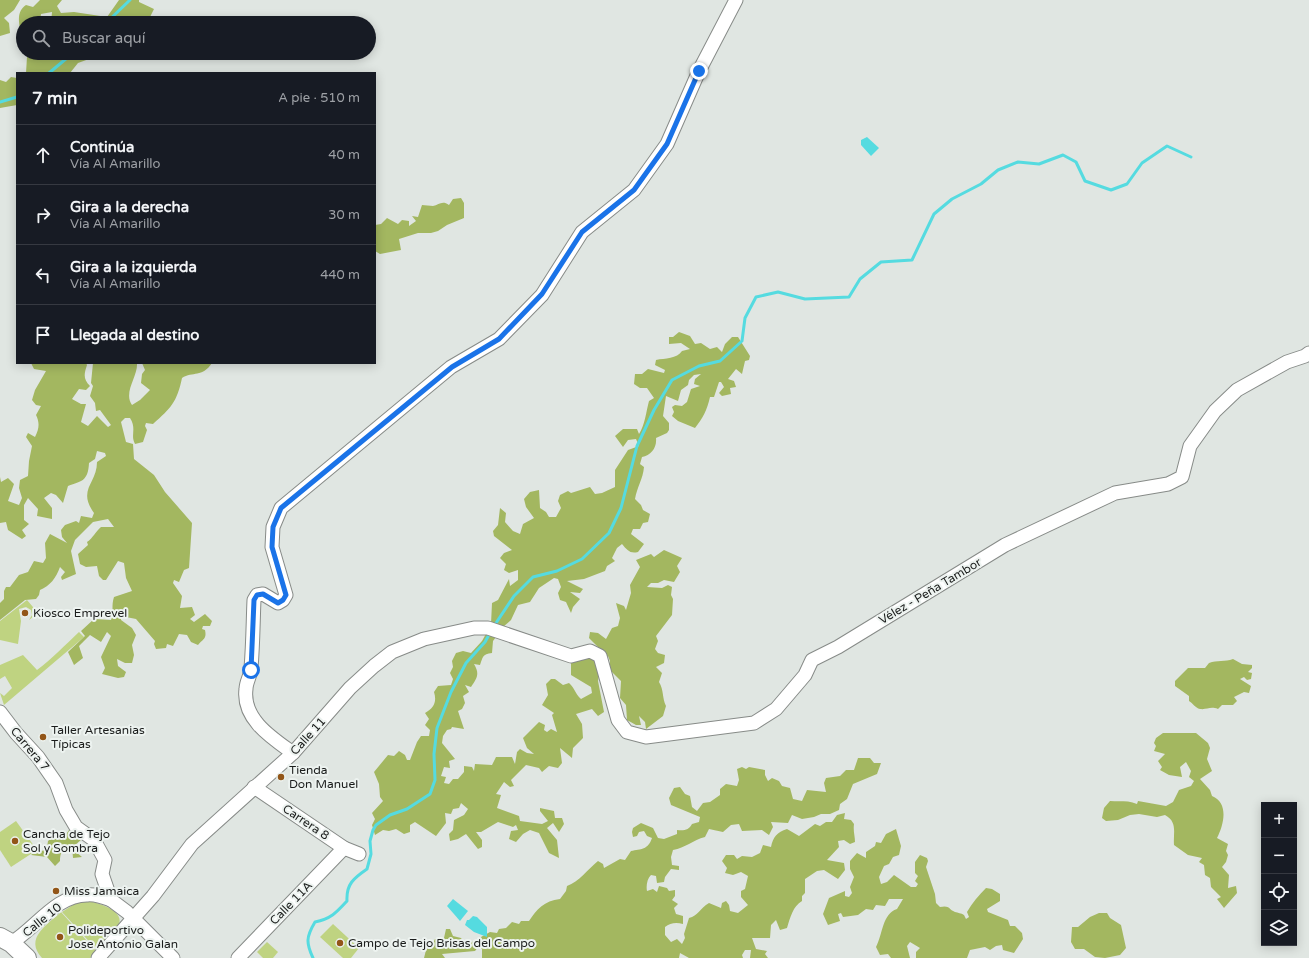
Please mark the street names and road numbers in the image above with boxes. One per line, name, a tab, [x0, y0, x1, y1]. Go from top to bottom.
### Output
street label: Vélez - Peña Tambor	[876, 555, 984, 627]
street label: Calle 11	[287, 714, 329, 758]
street label: Carrera 7	[8, 724, 52, 774]
street label: Carrera 8	[280, 801, 332, 843]
street label: Calle 11A	[267, 878, 315, 928]
street label: Calle 10	[20, 900, 65, 940]

